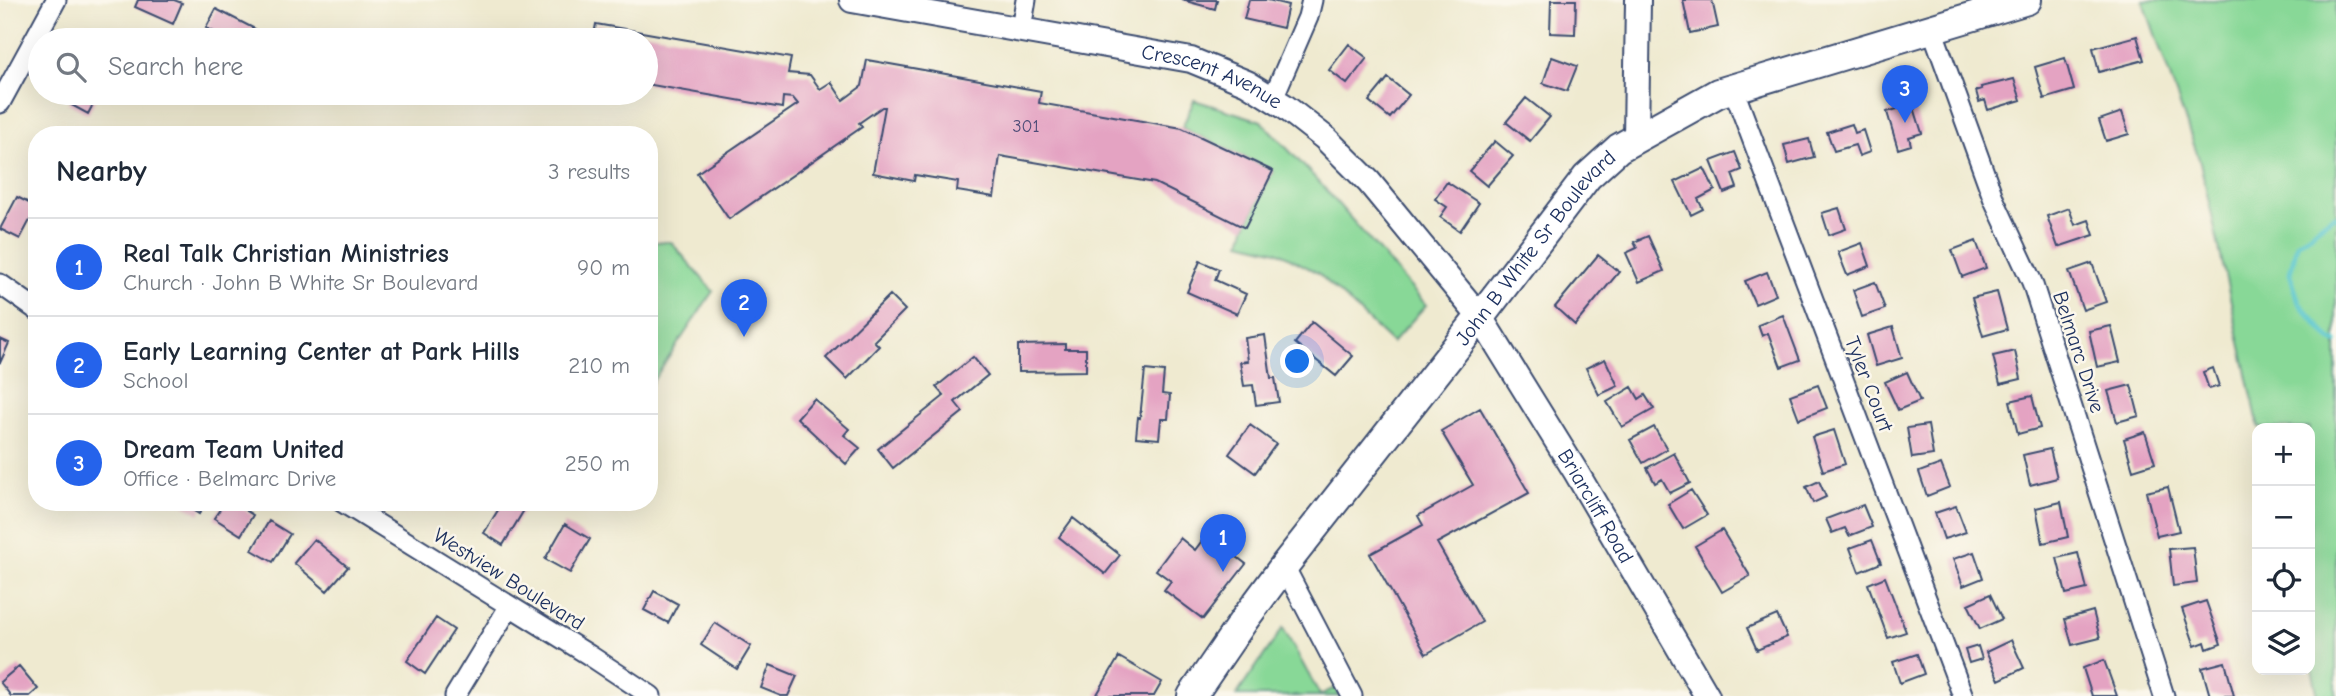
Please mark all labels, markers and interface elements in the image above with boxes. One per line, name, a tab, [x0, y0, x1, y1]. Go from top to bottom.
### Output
search box	[28, 28, 658, 105]
street label: Crescent Avenue	[1140, 39, 1286, 114]
icon: search	[52, 48, 90, 86]
text: Search here	[108, 52, 243, 82]
pin: 3	[1882, 65, 1928, 123]
house number: 301	[1012, 116, 1040, 137]
street label: John B White Sr Boulevard	[1450, 145, 1620, 350]
text: Nearby	[56, 154, 147, 189]
text: 3 results	[548, 158, 630, 185]
text: Real Talk Christian Ministries	[123, 239, 449, 269]
text: 1	[74, 254, 84, 281]
text: 90 m	[577, 254, 630, 281]
text: Church · John B White Sr Boulevard	[123, 269, 478, 296]
pin: 2	[721, 279, 767, 337]
street label: Belmarc Drive	[2048, 288, 2110, 416]
street label: Tyler Court	[1840, 333, 1898, 436]
text: Early Learning Center at Park Hills	[123, 337, 519, 367]
your location	[1280, 344, 1314, 378]
text: 2	[73, 352, 85, 379]
text: 210 m	[568, 352, 630, 379]
text: School	[123, 367, 188, 394]
map controls	[2252, 423, 2315, 675]
button: +	[2252, 423, 2315, 486]
text: Dream Team United	[123, 435, 344, 465]
street label: Briarcliff Road	[1553, 445, 1639, 567]
text: 3	[73, 450, 85, 477]
text: 250 m	[565, 450, 630, 477]
text: Office · Belmarc Drive	[123, 465, 336, 492]
button: −	[2252, 486, 2315, 549]
pin: 1	[1200, 514, 1246, 572]
street label: Westview Boulevard	[429, 523, 589, 635]
button: locate	[2252, 549, 2315, 612]
button: layers	[2252, 612, 2315, 675]

